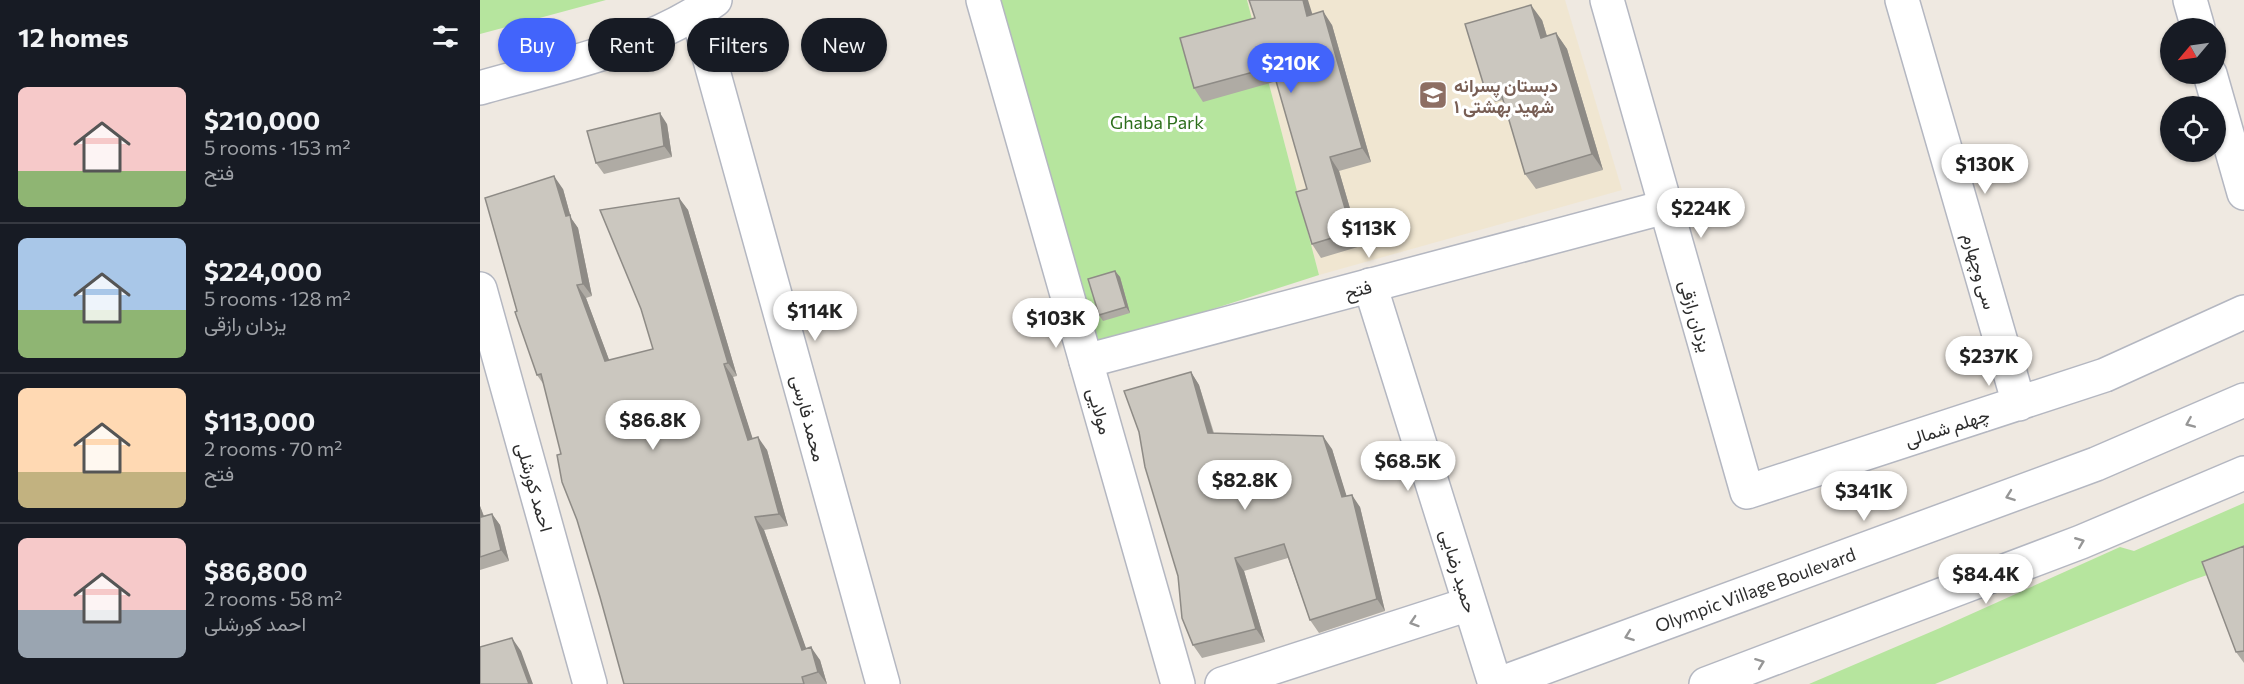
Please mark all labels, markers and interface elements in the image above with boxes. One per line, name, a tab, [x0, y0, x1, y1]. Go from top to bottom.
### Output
chip: Buy	[498, 18, 576, 72]
chip: Rent	[588, 18, 675, 72]
chip: Filters	[687, 18, 789, 72]
chip: New	[801, 18, 887, 72]
north arrow	[2160, 18, 2226, 84]
map controls	[2160, 18, 2226, 162]
icon: filters	[429, 20, 462, 53]
text: 12 homes	[18, 21, 129, 52]
pin: $210K	[1249, 43, 1333, 94]
text: $210K	[1261, 50, 1321, 74]
place label: دبستان پسرانه شهید بهشتی ۱	[1454, 74, 1558, 118]
school or university icon: دبستان پسرانه شهید بهشتی ۱	[1417, 79, 1449, 111]
button: locate	[2160, 96, 2226, 162]
text: $210,000	[204, 104, 320, 135]
icon: home	[66, 111, 138, 183]
park label: Ghaba Park	[1110, 111, 1204, 133]
text: 5 rooms · 153 m²	[204, 135, 351, 159]
pin: $130K	[1943, 144, 2027, 195]
text: $130K	[1955, 151, 2015, 175]
text: فتح	[204, 160, 234, 184]
pin: $224K	[1659, 188, 1743, 239]
text: $224K	[1671, 195, 1731, 219]
pin: $113K	[1327, 208, 1411, 259]
text: $113K	[1341, 215, 1397, 239]
street label: سی وچهارم	[1957, 230, 2001, 312]
text: $224,000	[204, 255, 322, 286]
icon: home	[66, 262, 138, 334]
street label: فتح	[1342, 275, 1374, 305]
street label: یزدان رازقی	[1674, 277, 1717, 355]
text: 5 rooms · 128 m²	[204, 286, 351, 310]
pin: $114K	[773, 291, 857, 342]
text: $114K	[787, 298, 843, 322]
pin: $103K	[1014, 298, 1098, 349]
text: $103K	[1026, 305, 1086, 329]
text: یزدان رازقی	[204, 311, 286, 335]
pin: $237K	[1947, 336, 2031, 387]
text: $237K	[1959, 343, 2019, 367]
street label: محمد فارسی	[786, 372, 831, 464]
street label: مولایی	[1082, 385, 1117, 437]
pin: $86.8K	[604, 400, 702, 451]
street label: چهلم شمالی	[1902, 403, 1993, 453]
text: $113,000	[204, 405, 315, 436]
text: $86.8K	[619, 407, 687, 431]
icon: home	[66, 412, 138, 484]
one-way arrow	[2186, 416, 2197, 428]
text: 2 rooms · 70 m²	[204, 436, 342, 460]
street label: احمد کورشلی	[511, 440, 558, 534]
pin: $68.5K	[1359, 441, 1457, 492]
text: $68.5K	[1375, 448, 1441, 472]
pin: $82.8K	[1196, 460, 1294, 511]
text: فتح	[204, 461, 234, 485]
text: $82.8K	[1212, 467, 1278, 491]
pin: $341K	[1822, 471, 1906, 522]
text: $341K	[1835, 478, 1893, 502]
one-way arrow	[2005, 488, 2015, 501]
street label: حمید رضایی	[1435, 527, 1482, 616]
one-way arrow	[2074, 537, 2085, 549]
street label: Olympic Village Boulevard	[1652, 543, 1859, 637]
pin: $84.4K	[1937, 554, 2035, 605]
text: $86,800	[204, 555, 307, 586]
text: $84.4K	[1952, 561, 2020, 585]
icon: home	[66, 562, 138, 634]
text: 2 rooms · 58 m²	[204, 586, 342, 610]
text: احمد کورشلی	[204, 611, 306, 635]
one-way arrow	[1409, 614, 1420, 627]
one-way arrow	[1625, 628, 1635, 641]
one-way arrow	[1755, 658, 1765, 671]

